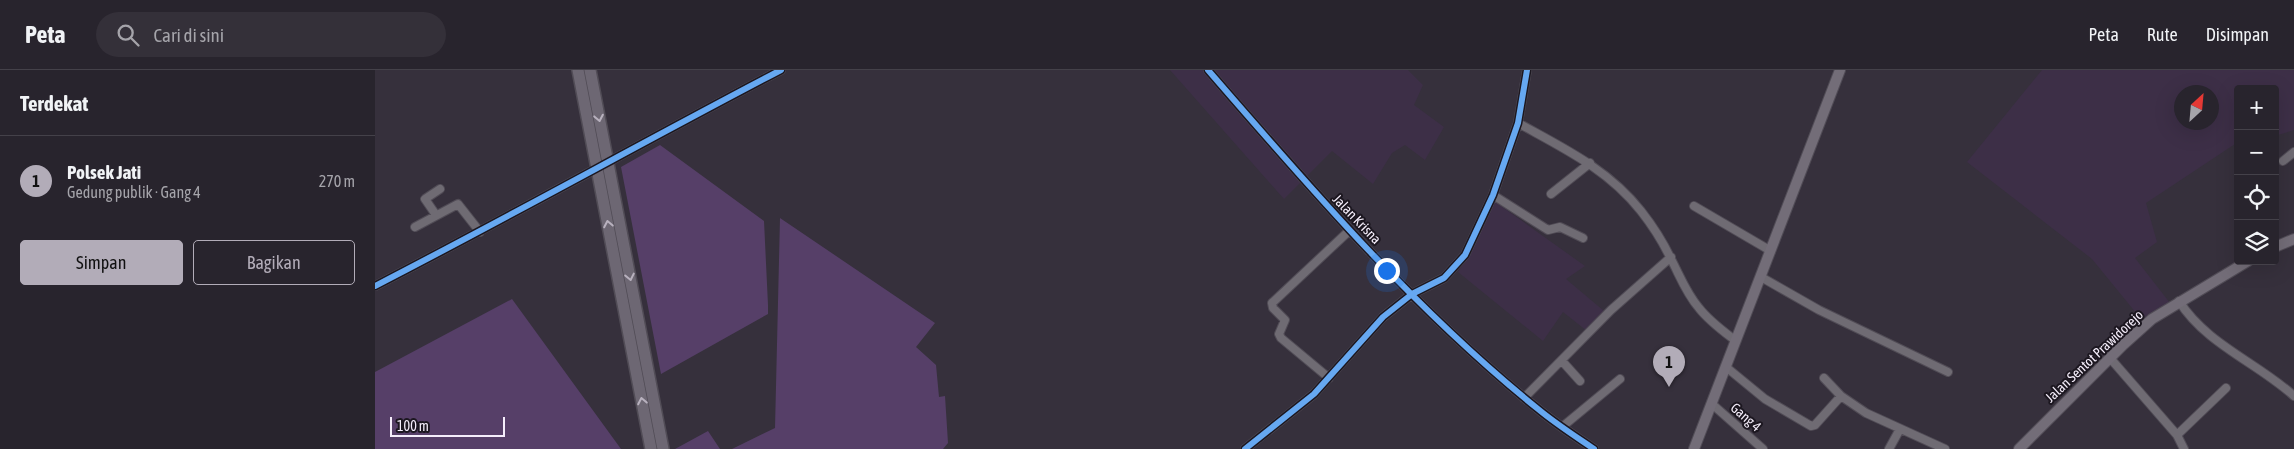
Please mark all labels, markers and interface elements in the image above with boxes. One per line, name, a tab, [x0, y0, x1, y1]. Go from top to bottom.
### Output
search box	[96, 12, 446, 57]
text: Peta	[25, 21, 66, 48]
icon: search	[114, 21, 142, 49]
text: Cari di sini	[154, 24, 224, 46]
text: Peta	[2088, 24, 2119, 45]
text: Rute	[2147, 24, 2178, 45]
text: Disimpan	[2206, 24, 2269, 45]
north arrow	[2174, 85, 2219, 130]
map controls	[2234, 85, 2279, 265]
button: +	[2234, 85, 2279, 130]
text: Terdekat	[20, 91, 88, 115]
one-way arrow	[593, 113, 604, 122]
button: −	[2234, 130, 2279, 175]
text: Polsek Jati	[67, 161, 141, 183]
text: 1	[32, 172, 40, 190]
text: 270 m	[319, 172, 355, 190]
button: locate	[2234, 175, 2279, 220]
text: Gedung publik · Gang 4	[67, 183, 201, 201]
street label: Jalan Krisna	[1330, 191, 1384, 247]
one-way arrow	[603, 220, 614, 229]
button: layers	[2234, 220, 2279, 265]
button: Simpan	[20, 240, 183, 285]
button: Bagikan	[193, 240, 355, 285]
your location	[1374, 258, 1400, 284]
one-way arrow	[624, 273, 635, 282]
street label: Jalan Sentot Prawidorejo	[2042, 307, 2146, 405]
pin: 1	[1653, 346, 1685, 387]
one-way arrow	[637, 397, 648, 406]
street label: Gang 4	[1727, 399, 1765, 435]
scale bar	[390, 414, 505, 437]
text: 100 m	[397, 418, 429, 434]

